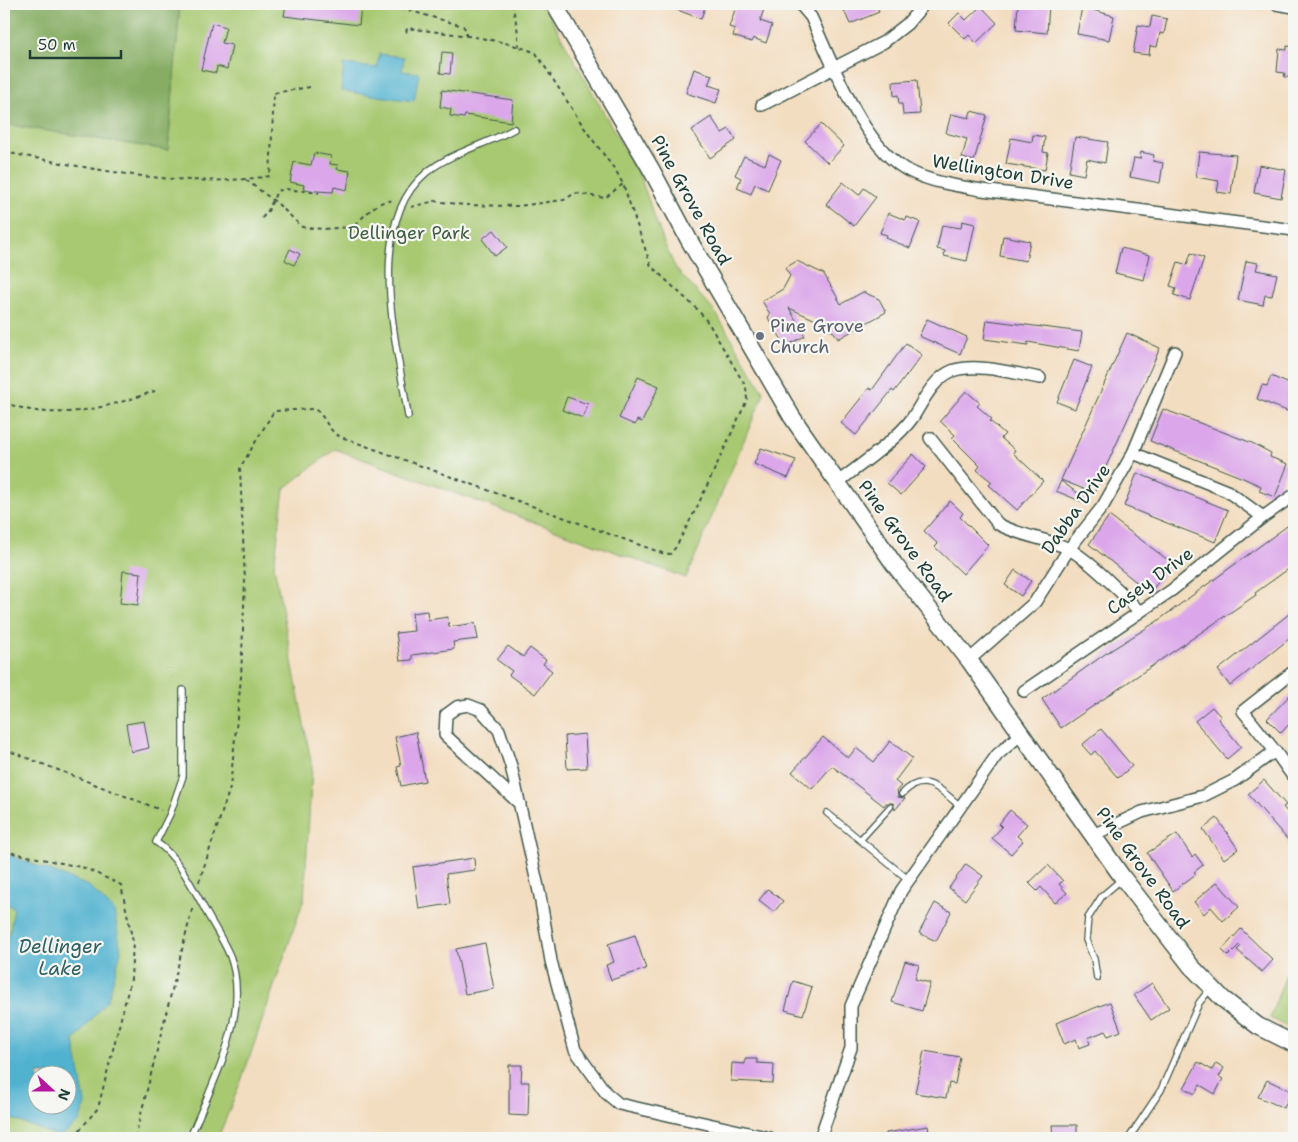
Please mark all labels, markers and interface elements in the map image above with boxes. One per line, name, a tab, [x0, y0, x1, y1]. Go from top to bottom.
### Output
scale bar	[30, 28, 121, 60]
text: 50 m	[38, 35, 76, 55]
street label: Pine Grove Road	[645, 131, 737, 269]
street label: Wellington Drive	[930, 149, 1076, 195]
park label: Dellinger Park	[348, 221, 470, 245]
place label: Pine Grove Church	[770, 314, 864, 359]
marker: Pine Grove Church	[754, 330, 766, 342]
street label: Dabba Drive	[1036, 459, 1116, 559]
street label: Pine Grove Road	[853, 475, 957, 607]
street label: Casey Drive	[1102, 542, 1198, 620]
street label: Pine Grove Road	[1091, 802, 1195, 934]
water label: Dellinger Lake	[18, 934, 103, 981]
north arrow	[28, 1064, 78, 1114]
text: N	[54, 1086, 75, 1103]

